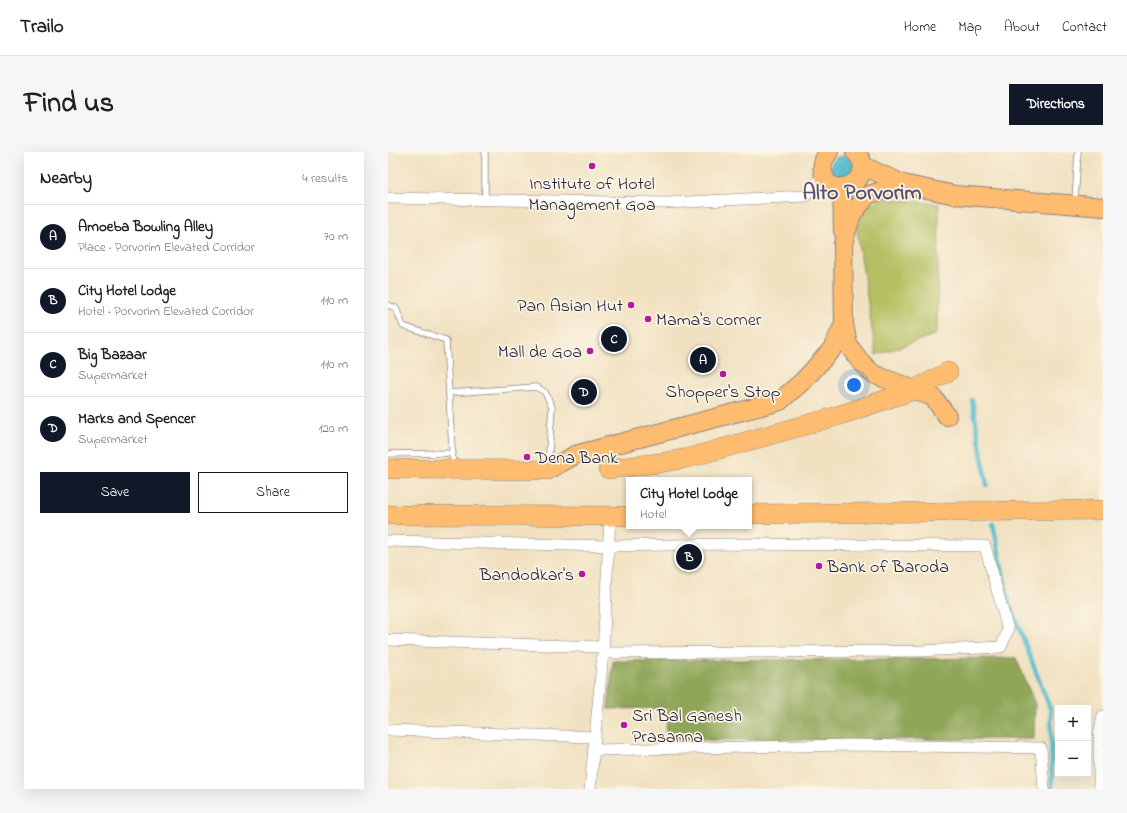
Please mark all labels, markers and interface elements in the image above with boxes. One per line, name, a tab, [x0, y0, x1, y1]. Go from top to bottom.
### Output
text: Trailo	[20, 14, 64, 41]
text: Home	[904, 17, 936, 38]
text: Map	[958, 17, 982, 38]
text: About	[1004, 17, 1040, 38]
text: Contact	[1062, 17, 1107, 38]
text: Find us	[24, 84, 114, 125]
button: Directions	[1009, 84, 1103, 125]
marker: Institute of Hotel Management Goa	[587, 161, 597, 171]
text: Nearby	[40, 166, 92, 191]
text: 4 results	[302, 169, 348, 188]
place label: Institute of Hotel Management Goa	[528, 172, 656, 220]
district label: Alto Porvorim	[802, 178, 922, 210]
text: Amoeba Bowling Alley	[78, 216, 213, 238]
text: A	[49, 227, 57, 246]
text: 70 m	[324, 227, 348, 246]
text: Place · Porvorim Elevated Corridor	[78, 238, 255, 257]
text: City Hotel Lodge	[78, 280, 176, 302]
text: B	[49, 291, 57, 310]
text: 110 m	[321, 291, 348, 310]
place label: Pan Asian Hut	[517, 294, 623, 320]
marker: Pan Asian Hut	[626, 300, 636, 310]
text: Hotel · Porvorim Elevated Corridor	[78, 302, 254, 321]
place label: Mama's corner	[656, 308, 762, 334]
marker: Mama's corner	[643, 314, 653, 324]
pin: C	[601, 324, 627, 354]
place label: Mall de Goa	[498, 340, 582, 366]
text: Big Bazaar	[78, 344, 147, 366]
pin: A	[690, 345, 716, 375]
marker: Mall de Goa	[585, 346, 595, 356]
text: C	[49, 355, 57, 374]
text: 110 m	[321, 355, 348, 374]
text: Supermarket	[78, 366, 148, 385]
marker: Shopper's Stop	[718, 369, 728, 379]
your location	[844, 375, 864, 395]
pin: D	[571, 377, 597, 407]
place label: Shopper's Stop	[666, 380, 781, 406]
text: Marks and Spencer	[78, 408, 195, 430]
text: D	[48, 419, 58, 438]
text: 120 m	[318, 419, 348, 438]
text: Supermarket	[78, 430, 148, 449]
place label: Dena Bank	[534, 446, 618, 472]
marker: Dena Bank	[522, 452, 532, 462]
button: Save	[40, 472, 190, 513]
button: Share	[198, 472, 348, 513]
popup	[626, 477, 752, 529]
text: City Hotel Lodge	[640, 483, 738, 505]
text: Hotel	[640, 505, 667, 524]
pin: B	[676, 542, 702, 572]
place label: Bank of Baroda	[826, 555, 949, 581]
marker: Bank of Baroda	[814, 561, 824, 571]
place label: Bandodkar's	[478, 563, 574, 589]
marker: Bandodkar's	[577, 569, 587, 579]
place label: Sri Bal Ganesh Prasanna	[632, 704, 742, 751]
map controls	[1055, 705, 1091, 777]
button: +	[1055, 705, 1091, 741]
marker: Sri Bal Ganesh Prasanna	[619, 720, 629, 730]
button: −	[1055, 741, 1091, 777]

